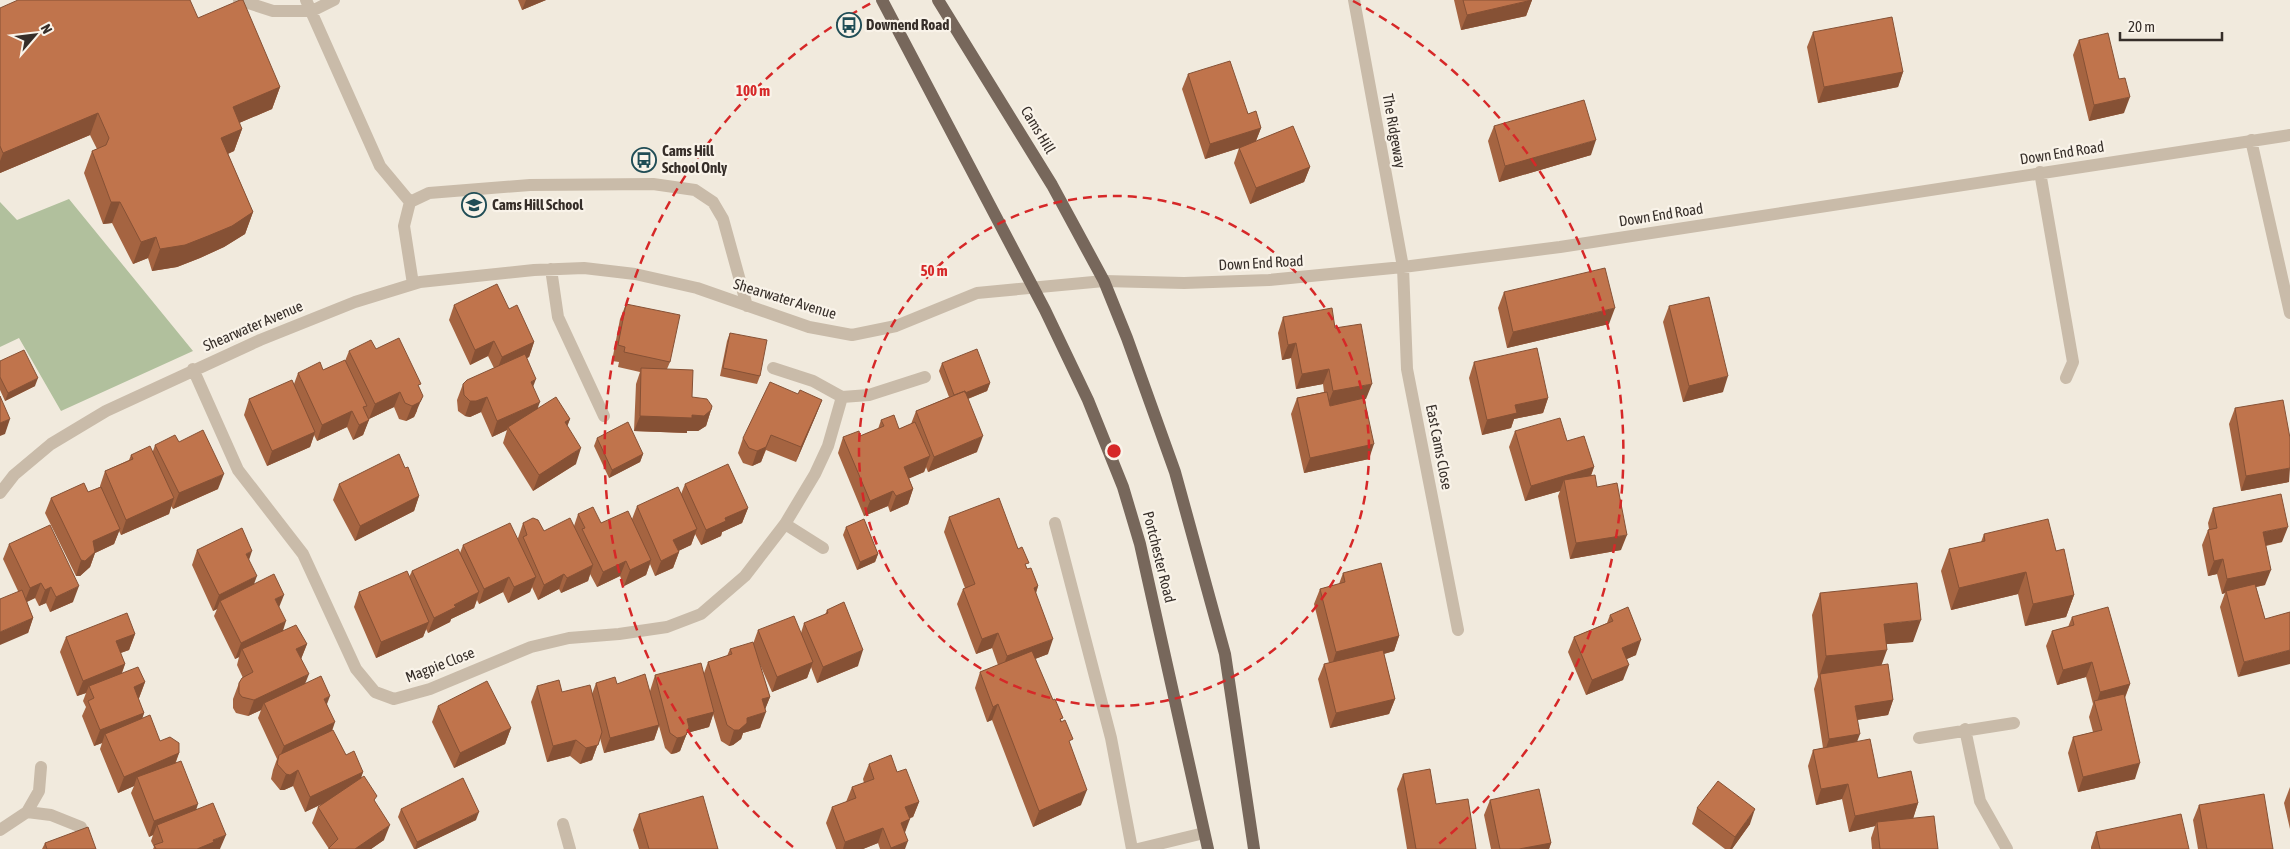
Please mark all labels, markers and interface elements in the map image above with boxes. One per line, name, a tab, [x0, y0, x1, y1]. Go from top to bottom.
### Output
north arrow	[10, 10, 60, 60]
scale bar	[2120, 10, 2222, 42]
bus stop icon: Downend Road	[836, 12, 862, 38]
place label: Downend Road	[866, 16, 949, 33]
text: 20 m	[2128, 18, 2155, 35]
text: N	[37, 21, 55, 36]
text: 100 m	[736, 82, 770, 99]
street label: The Ridgeway	[1380, 92, 1409, 169]
street label: Cams Hill	[1018, 103, 1059, 156]
street label: Down End Road	[2019, 137, 2105, 168]
place label: Cams Hill School Only	[662, 142, 728, 176]
bus stop icon: Cams Hill School Only	[631, 147, 657, 173]
school or university icon: Cams Hill School	[461, 192, 487, 218]
place label: Cams Hill School	[492, 196, 584, 213]
street label: Down End Road	[1618, 199, 1704, 230]
street label: Down End Road	[1218, 252, 1304, 273]
text: 50 m	[921, 262, 948, 279]
street label: Shearwater Avenue	[732, 275, 839, 322]
street label: Shearwater Avenue	[200, 297, 305, 354]
street label: East Cams Close	[1423, 403, 1456, 491]
centre of rings	[1105, 442, 1123, 460]
street label: Portchester Road	[1140, 509, 1179, 604]
street label: Magpie Close	[403, 644, 477, 685]

